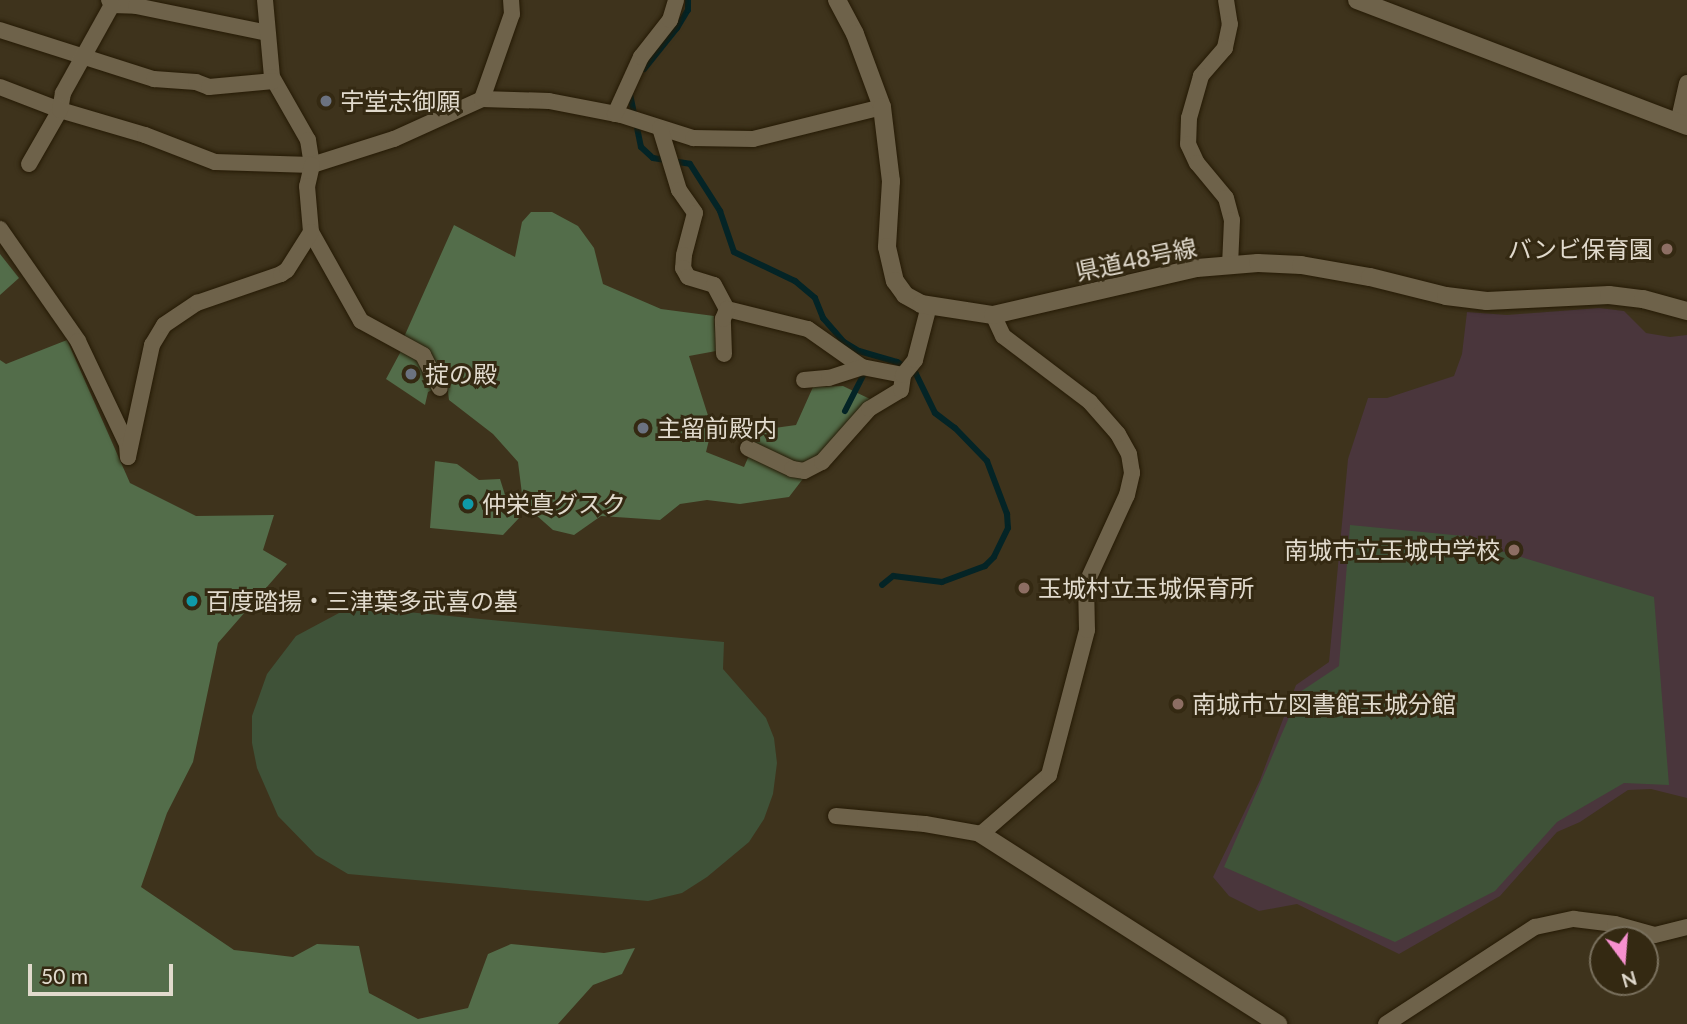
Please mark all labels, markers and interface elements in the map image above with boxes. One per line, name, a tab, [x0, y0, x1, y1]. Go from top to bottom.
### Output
place label: 宇堂志御願	[340, 87, 460, 115]
marker: 宇堂志御願	[318, 93, 334, 109]
street label: 県道48号線	[1072, 232, 1200, 286]
place label: バンビ保育園	[1509, 235, 1653, 263]
marker: バンビ保育園	[1659, 241, 1675, 257]
place label: 掟の殿	[425, 360, 497, 388]
marker: 掟の殿	[403, 366, 419, 382]
place label: 主留前殿内	[657, 414, 777, 442]
marker: 主留前殿内	[635, 420, 651, 436]
place label: 仲栄真グスク	[482, 490, 626, 518]
marker: 仲栄真グスク	[460, 496, 476, 512]
place label: 南城市立玉城中学校	[1284, 536, 1500, 564]
marker: 南城市立玉城中学校	[1506, 542, 1522, 558]
place label: 玉城村立玉城保育所	[1038, 574, 1254, 602]
marker: 玉城村立玉城保育所	[1016, 580, 1032, 596]
place label: 百度踏揚・三津葉多武喜の墓	[206, 587, 518, 615]
marker: 百度踏揚・三津葉多武喜の墓	[184, 593, 200, 609]
place label: 南城市立図書館玉城分館	[1192, 690, 1456, 718]
marker: 南城市立図書館玉城分館	[1170, 696, 1186, 712]
north arrow	[1589, 926, 1659, 996]
scale bar	[32, 950, 177, 994]
text: 50 m	[41, 963, 88, 988]
text: N	[1619, 967, 1640, 993]

